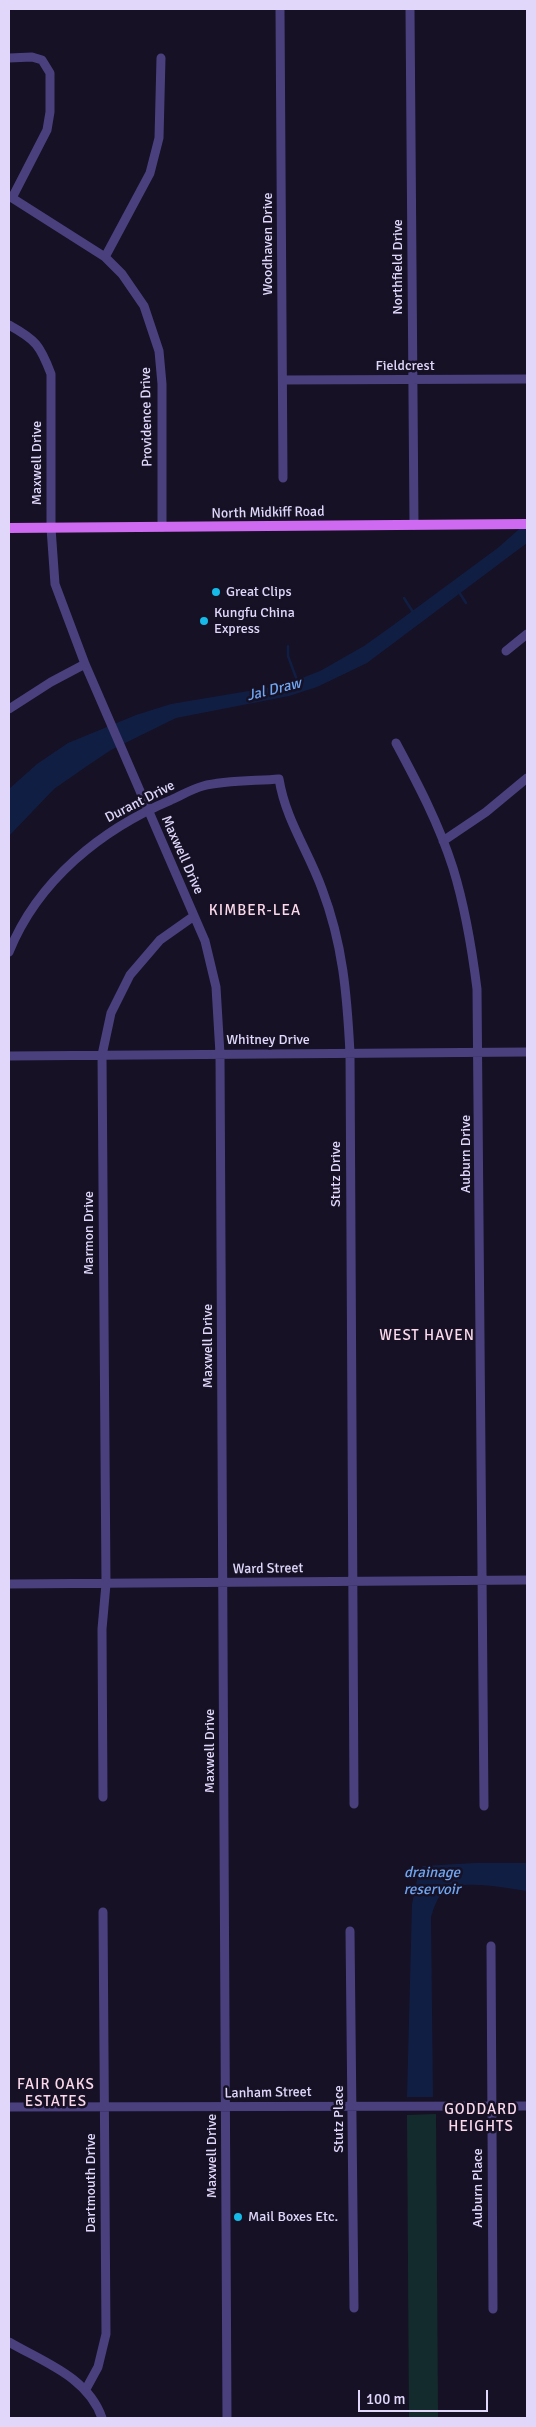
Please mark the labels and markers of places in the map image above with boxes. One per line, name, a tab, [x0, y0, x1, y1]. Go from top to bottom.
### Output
place label: Great Clips	[226, 584, 292, 600]
marker: Great Clips	[210, 586, 222, 598]
place label: Kungfu China Express	[214, 605, 295, 638]
marker: Kungfu China Express	[198, 615, 210, 627]
place label: Mail Boxes Etc.	[248, 2209, 338, 2225]
marker: Mail Boxes Etc.	[232, 2211, 244, 2223]

